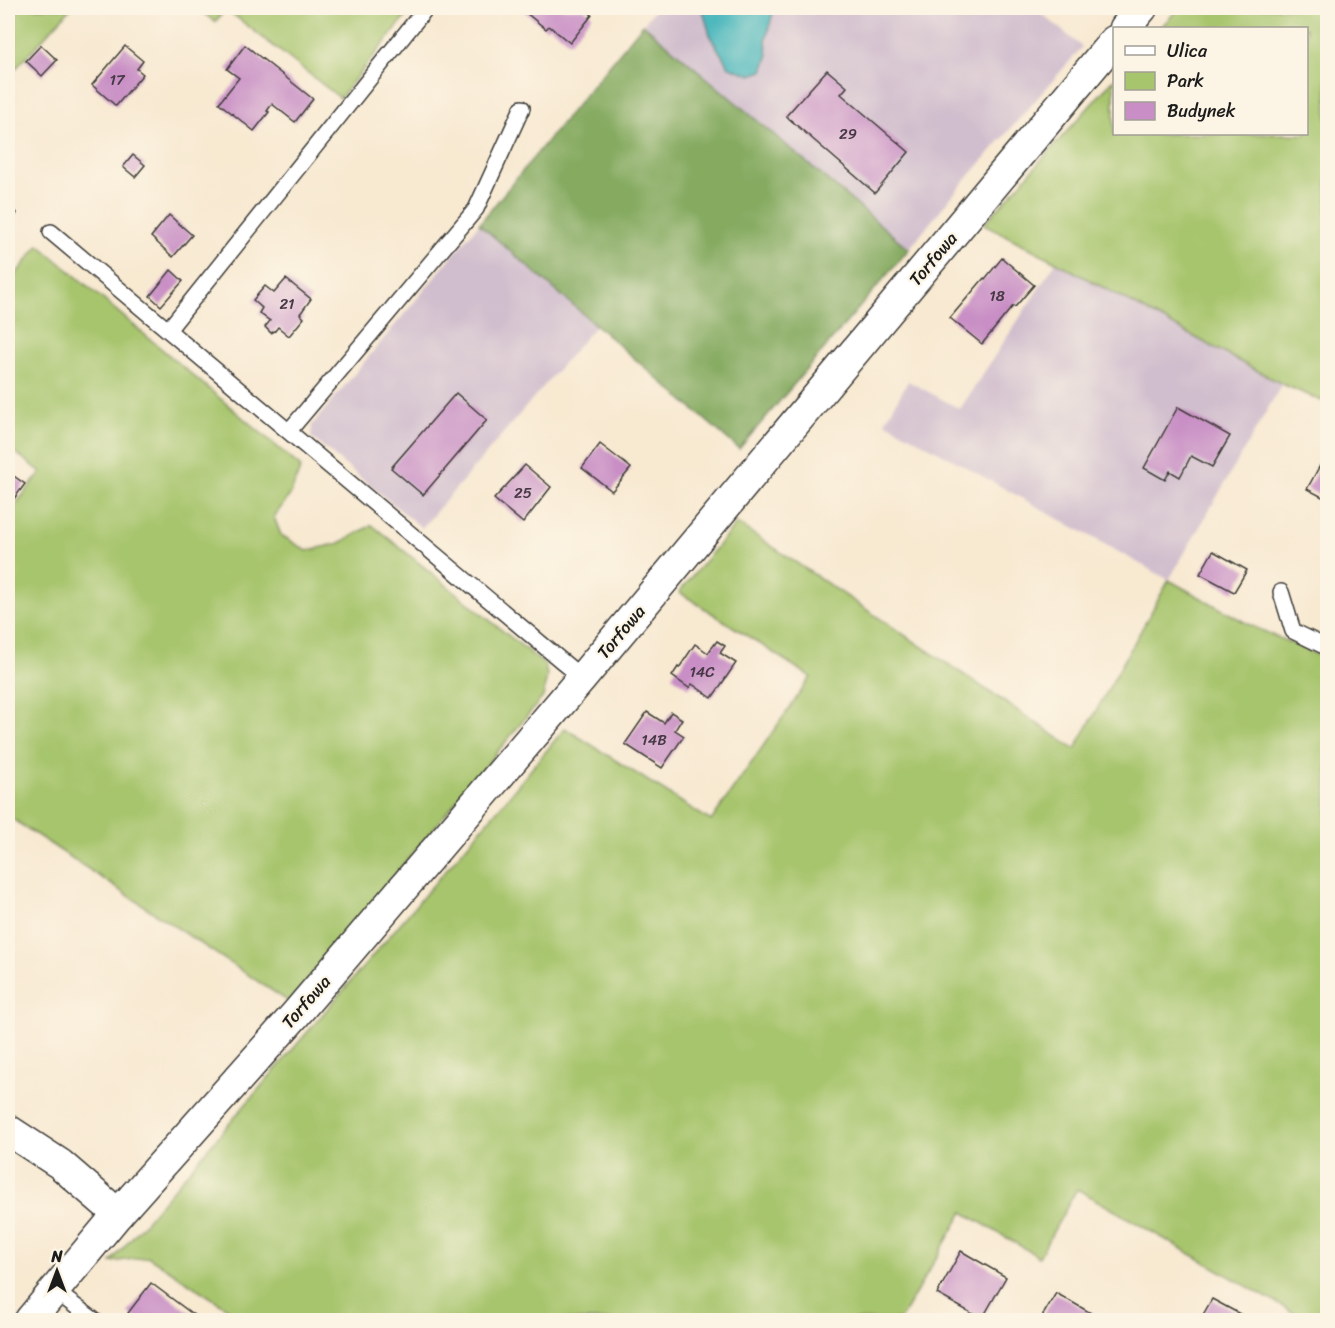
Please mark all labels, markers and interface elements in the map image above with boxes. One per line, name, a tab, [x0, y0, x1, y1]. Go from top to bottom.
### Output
legend	[1113, 27, 1308, 135]
text: Ulica	[1167, 35, 1208, 67]
text: Park	[1167, 65, 1204, 97]
house number: 17	[109, 67, 126, 93]
text: Budynek	[1167, 95, 1236, 127]
house number: 29	[839, 121, 857, 147]
street label: Torfowa	[900, 224, 966, 294]
house number: 18	[989, 283, 1005, 309]
house number: 21	[279, 291, 295, 317]
house number: 25	[514, 480, 532, 506]
street label: Torfowa	[588, 597, 654, 667]
house number: 14C	[689, 659, 715, 685]
house number: 14B	[641, 727, 667, 753]
street label: Torfowa	[273, 968, 339, 1036]
north arrow	[27, 1241, 87, 1301]
text: N	[50, 1242, 63, 1271]

